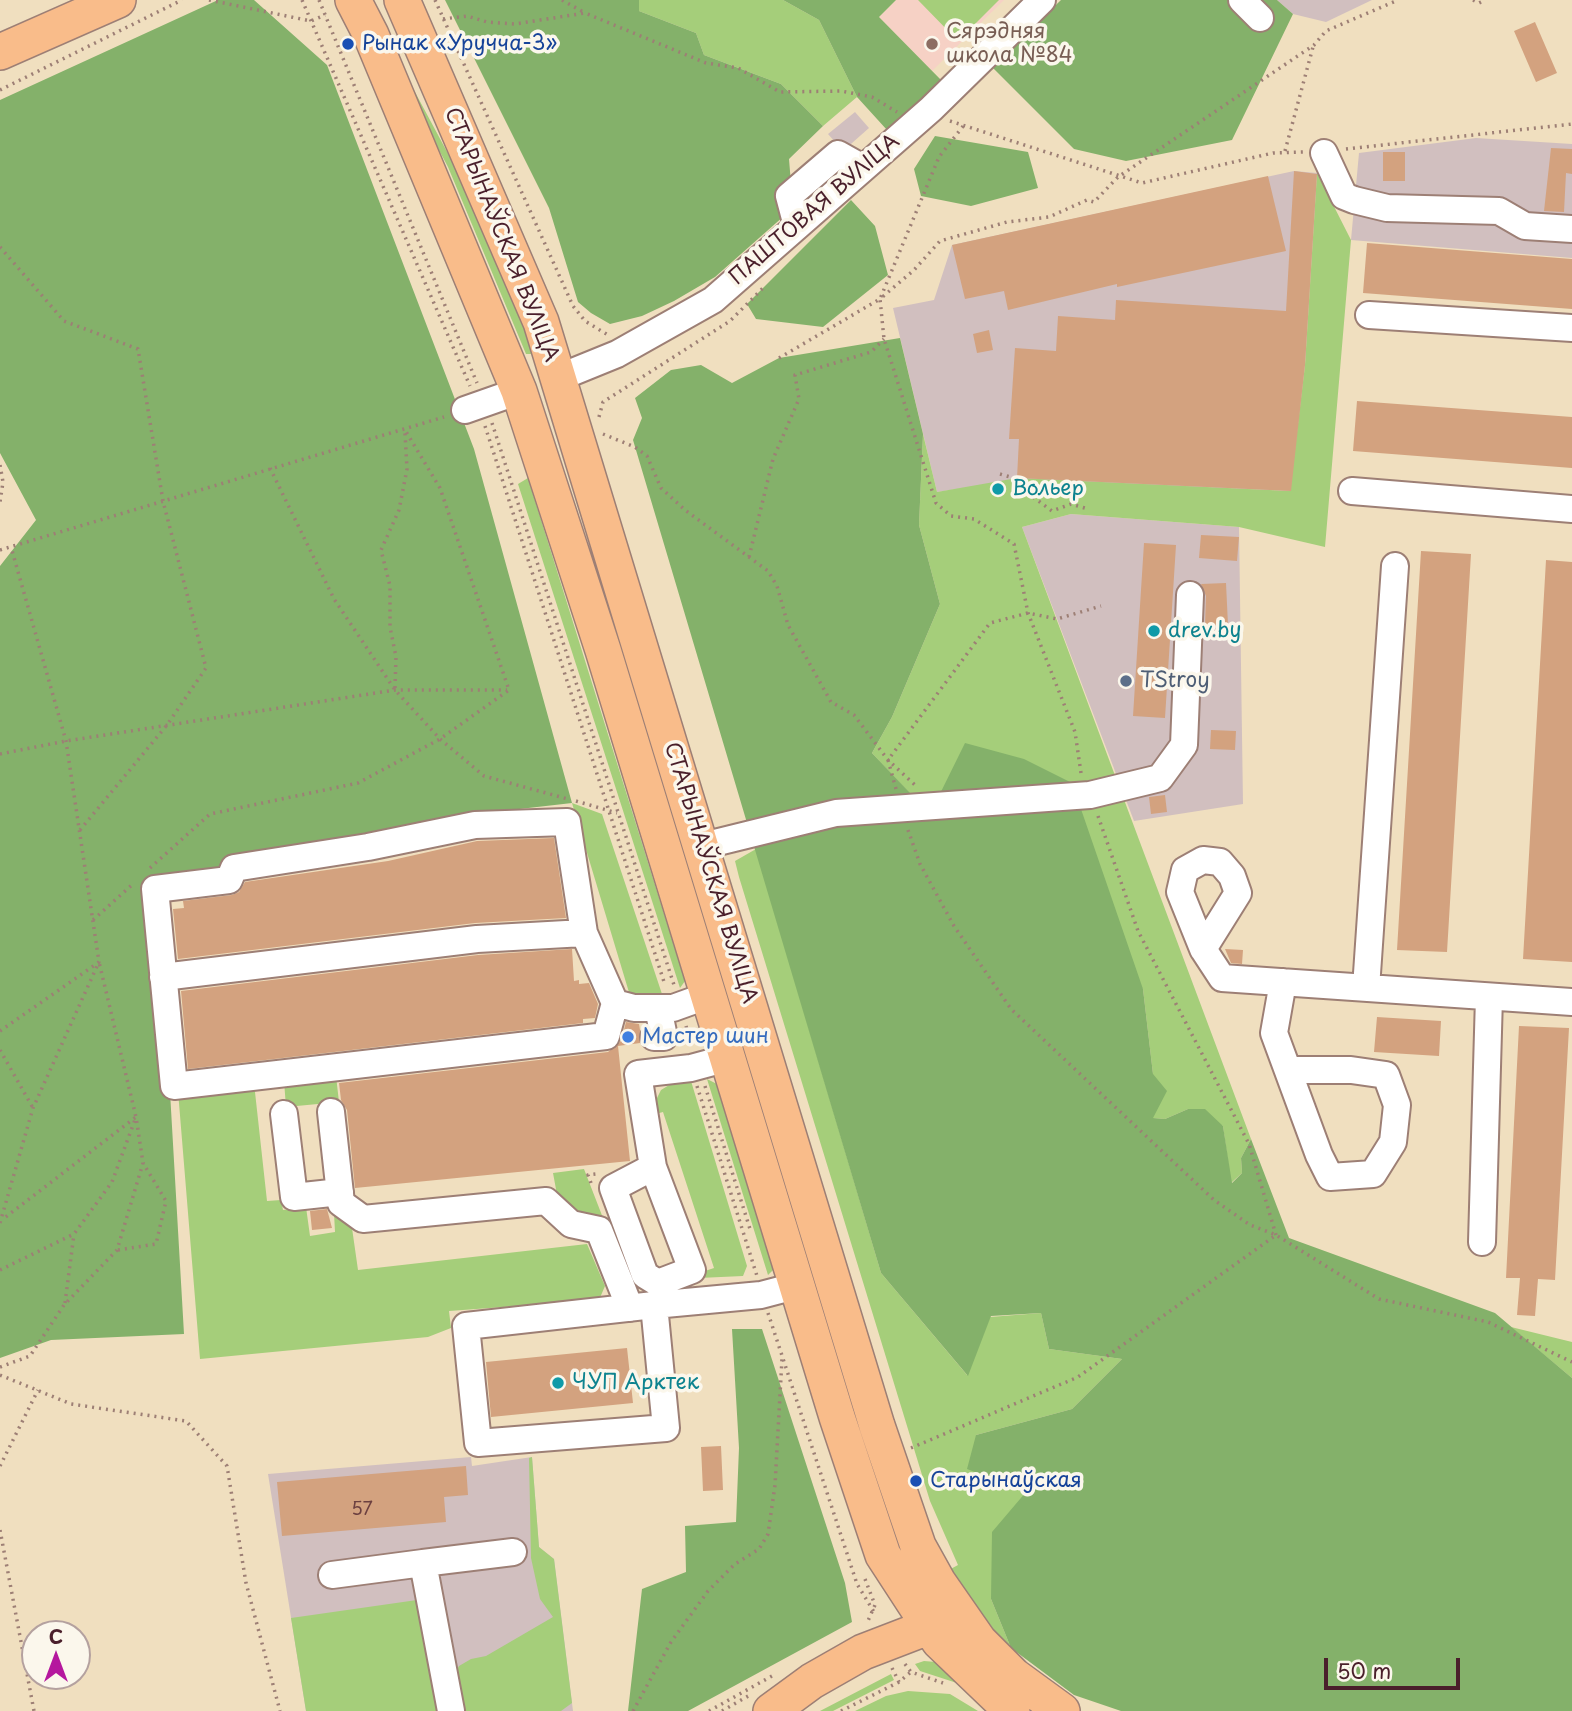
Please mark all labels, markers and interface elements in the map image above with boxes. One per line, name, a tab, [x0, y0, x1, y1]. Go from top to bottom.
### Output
place label: Сярэдняя школа №84	[946, 19, 1073, 69]
place label: Рынак «Уручча-3»	[362, 31, 557, 57]
marker: Рынак «Уручча-3»	[340, 36, 356, 52]
marker: Сярэдняя школа №84	[924, 36, 940, 52]
street label: СТАРЫНАЎСКАЯ ВУЛІЦА	[438, 104, 564, 366]
street label: ПАШТОВАЯ ВУЛІЦА	[725, 129, 905, 291]
place label: Вольер	[1012, 476, 1084, 502]
marker: Вольер	[990, 481, 1006, 497]
place label: drev.by	[1168, 618, 1241, 644]
marker: drev.by	[1146, 623, 1162, 639]
place label: TStroy	[1140, 668, 1210, 694]
marker: TStroy	[1118, 673, 1134, 689]
street label: СТАРЫНАЎСКАЯ ВУЛІЦА	[658, 739, 762, 1007]
place label: Мастер шин	[642, 1024, 769, 1050]
marker: Мастер шин	[620, 1029, 636, 1045]
place label: ЧУП Арктек	[572, 1370, 699, 1396]
marker: ЧУП Арктек	[550, 1375, 566, 1391]
place label: Старынаўская	[930, 1468, 1082, 1494]
marker: Старынаўская	[908, 1473, 924, 1489]
house number: 57	[351, 1499, 373, 1521]
north arrow	[21, 1620, 91, 1690]
text: С	[49, 1622, 63, 1650]
scale bar	[1327, 1644, 1464, 1688]
text: 50 m	[1337, 1654, 1391, 1686]

